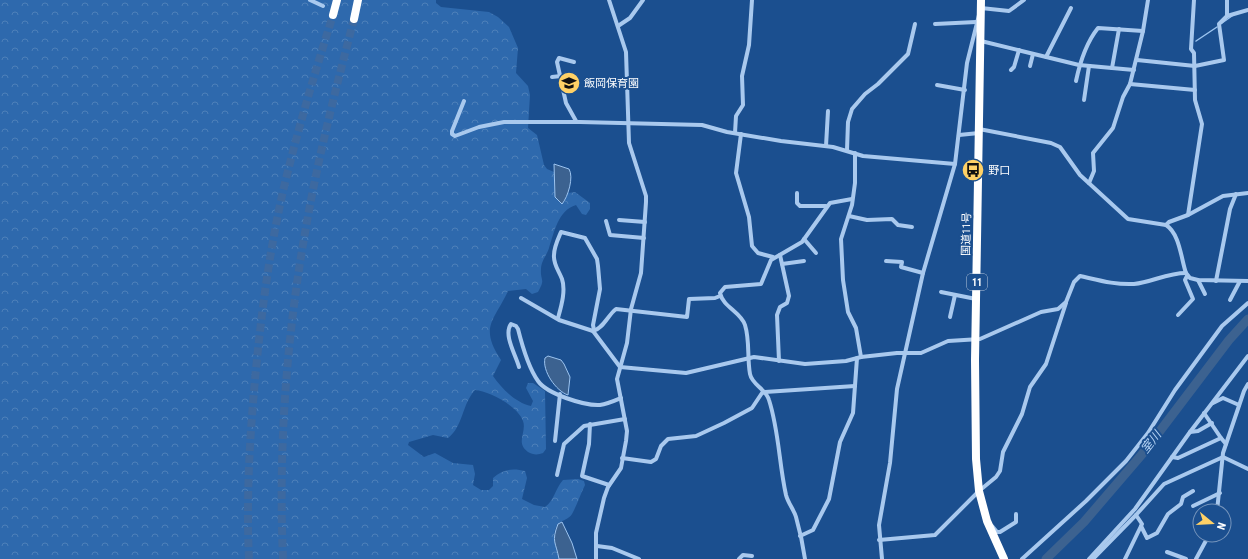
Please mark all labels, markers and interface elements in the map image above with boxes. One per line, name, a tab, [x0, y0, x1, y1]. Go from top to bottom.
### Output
school or university icon: 飯岡保育園	[556, 70, 582, 96]
place label: 飯岡保育園	[584, 77, 639, 90]
bus stop icon: 野口	[960, 157, 986, 183]
place label: 野口	[988, 164, 1010, 177]
street label: 国道11号	[960, 212, 973, 256]
road number: 11	[967, 274, 987, 290]
water label: 室川	[1138, 427, 1165, 456]
north arrow	[1192, 503, 1232, 543]
text: N	[1214, 521, 1228, 531]

